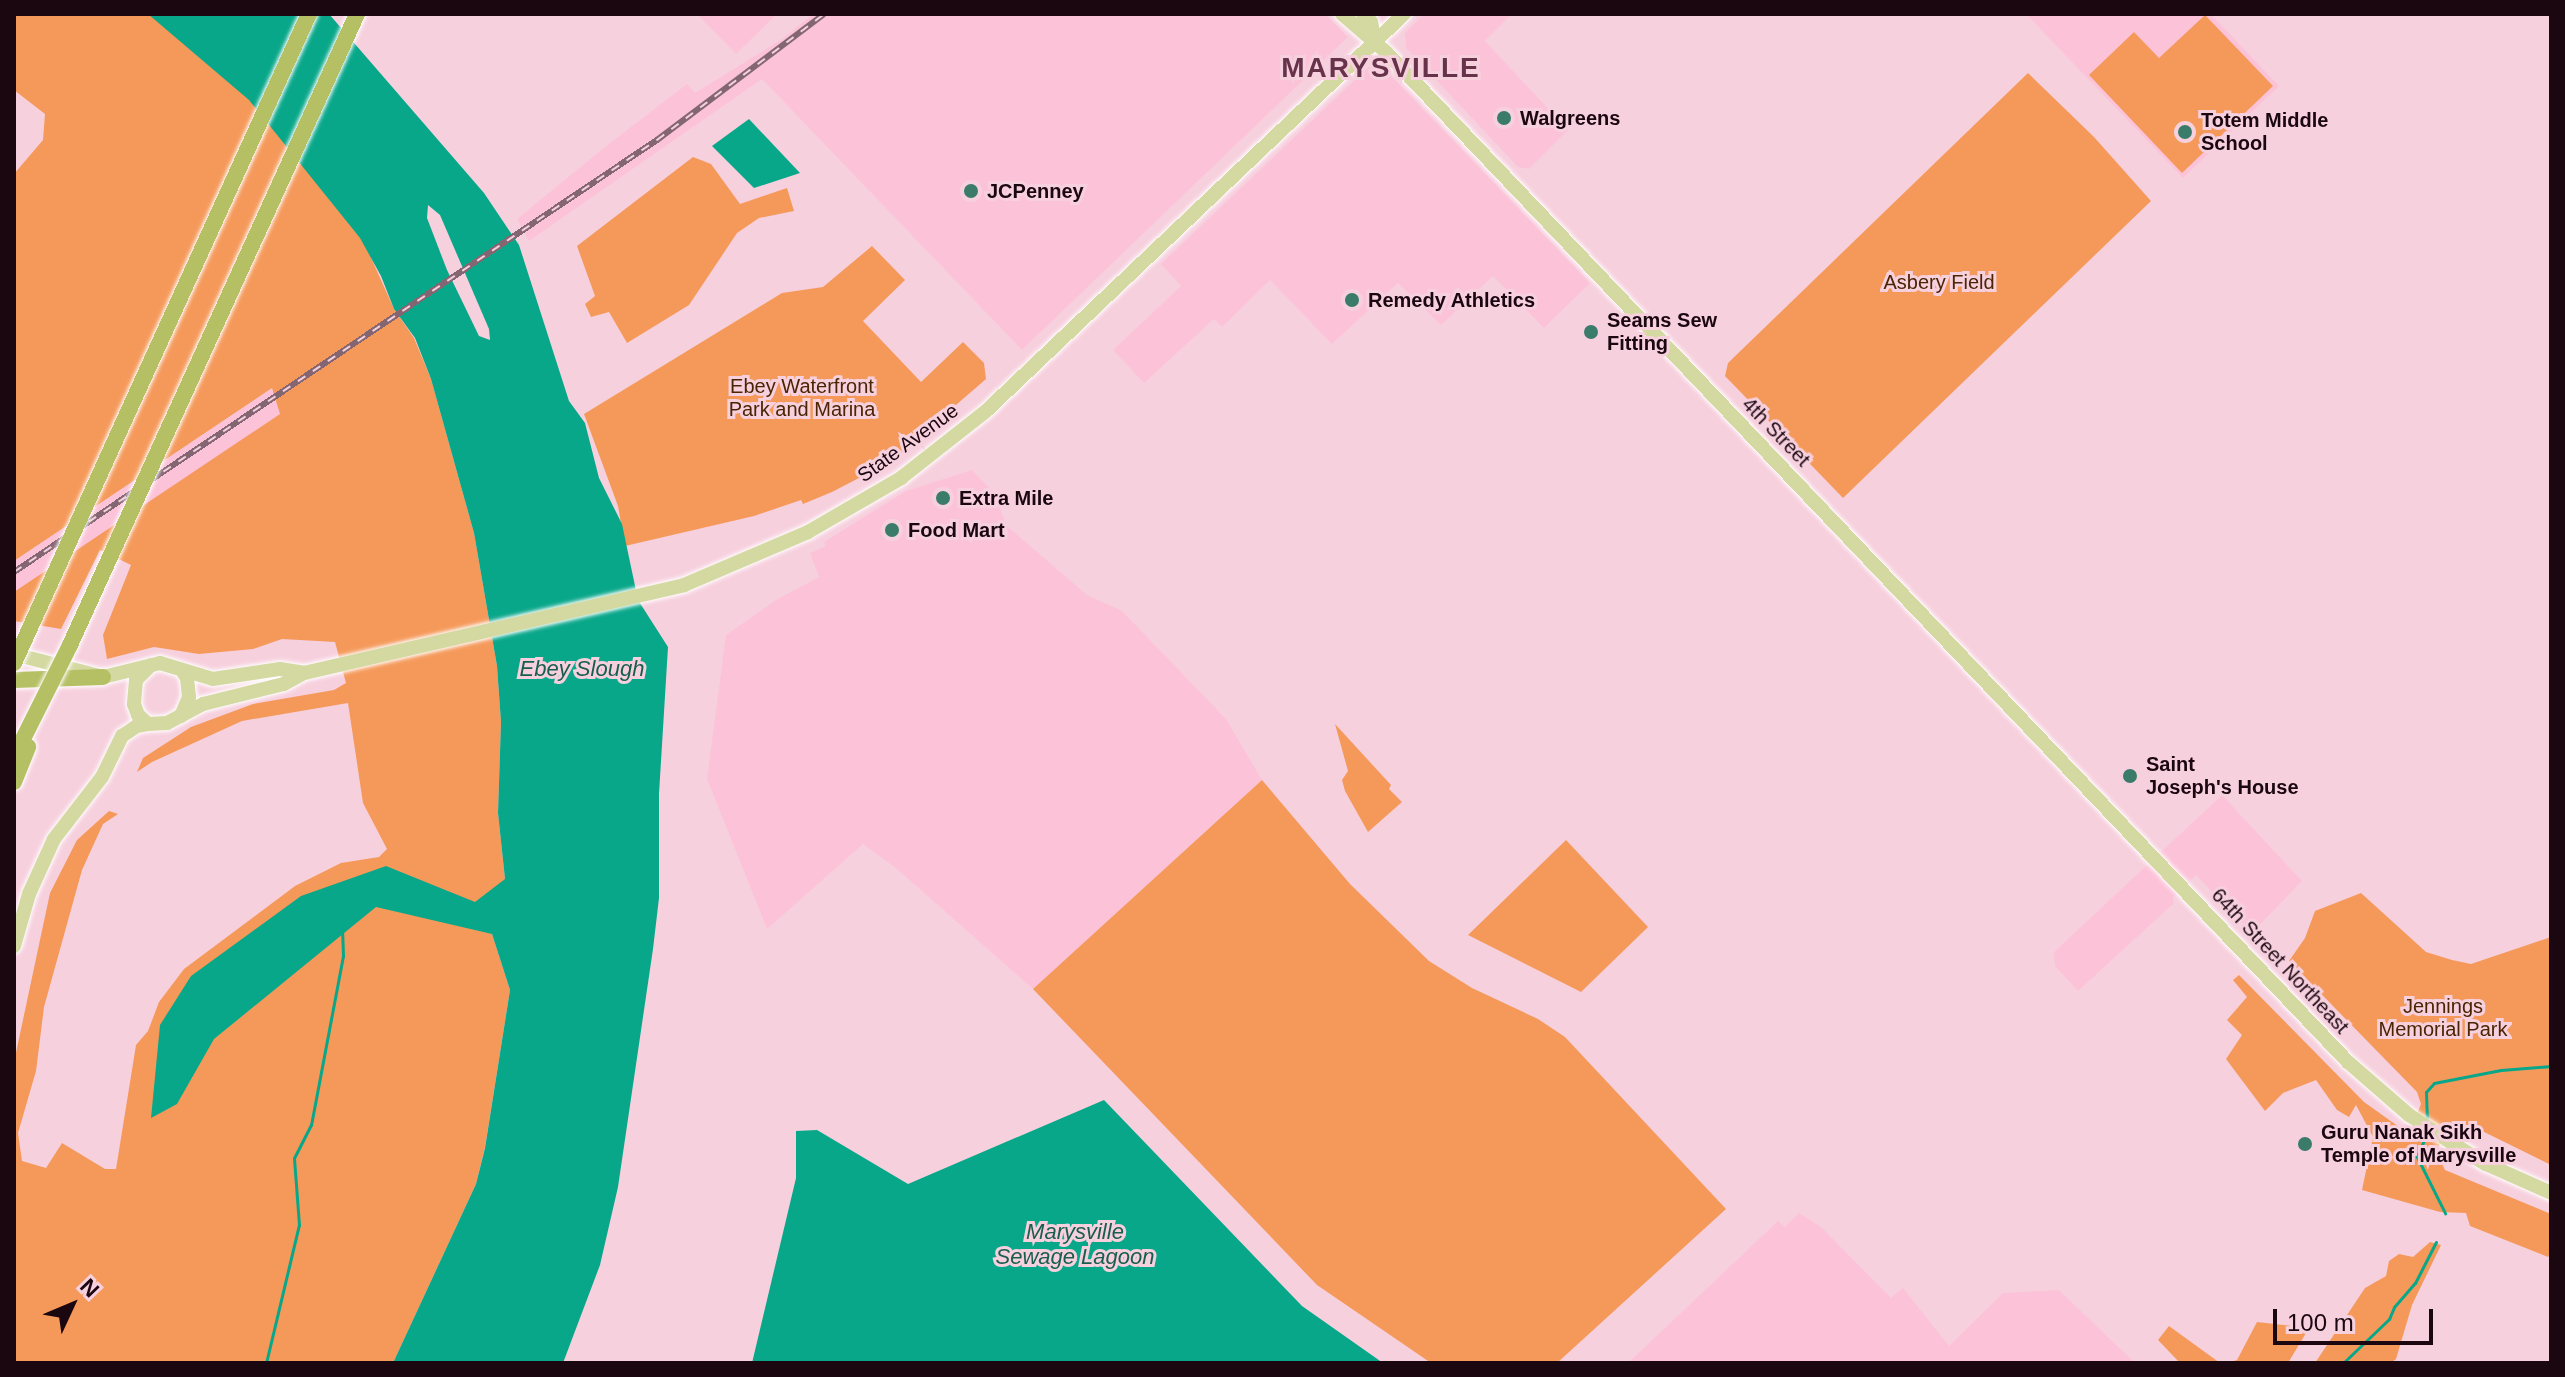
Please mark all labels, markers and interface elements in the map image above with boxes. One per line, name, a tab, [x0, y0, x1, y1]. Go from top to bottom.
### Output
district label: MARYSVILLE	[1281, 51, 1481, 85]
place label: Walgreens	[1520, 106, 1620, 130]
place label: Totem Middle School	[2201, 108, 2328, 155]
marker: Walgreens	[1495, 109, 1513, 127]
marker: Totem Middle School	[2176, 123, 2194, 141]
place label: JCPenney	[987, 179, 1084, 203]
marker: JCPenney	[962, 182, 980, 200]
park label: Asbery Field	[1883, 270, 1995, 294]
place label: Remedy Athletics	[1368, 288, 1536, 312]
marker: Remedy Athletics	[1343, 291, 1361, 309]
place label: Seams Sew Fitting	[1607, 308, 1717, 355]
marker: Seams Sew Fitting	[1582, 323, 1600, 341]
park label: Ebey Waterfront Park and Marina	[729, 375, 875, 422]
street label: 4th Street	[1737, 392, 1815, 472]
street label: State Avenue	[853, 398, 963, 488]
place label: Extra Mile	[959, 486, 1053, 510]
marker: Extra Mile	[934, 489, 952, 507]
place label: Food Mart	[908, 518, 1005, 542]
marker: Food Mart	[883, 521, 901, 539]
water label: Ebey Slough	[520, 656, 644, 682]
place label: Saint Joseph's House	[2146, 752, 2299, 799]
marker: Saint Joseph's House	[2121, 767, 2139, 785]
street label: 64th Street Northeast	[2206, 883, 2354, 1039]
park label: Jennings Memorial Park	[2379, 995, 2507, 1042]
place label: Guru Nanak Sikh Temple of Marysville	[2321, 1120, 2516, 1167]
marker: Guru Nanak Sikh Temple of Marysville	[2296, 1135, 2314, 1153]
water label: Marysville Sewage Lagoon	[995, 1218, 1155, 1270]
north arrow	[32, 1265, 112, 1345]
text: N	[75, 1274, 104, 1302]
scale bar	[2277, 1293, 2437, 1343]
text: 100 m	[2287, 1309, 2354, 1336]

